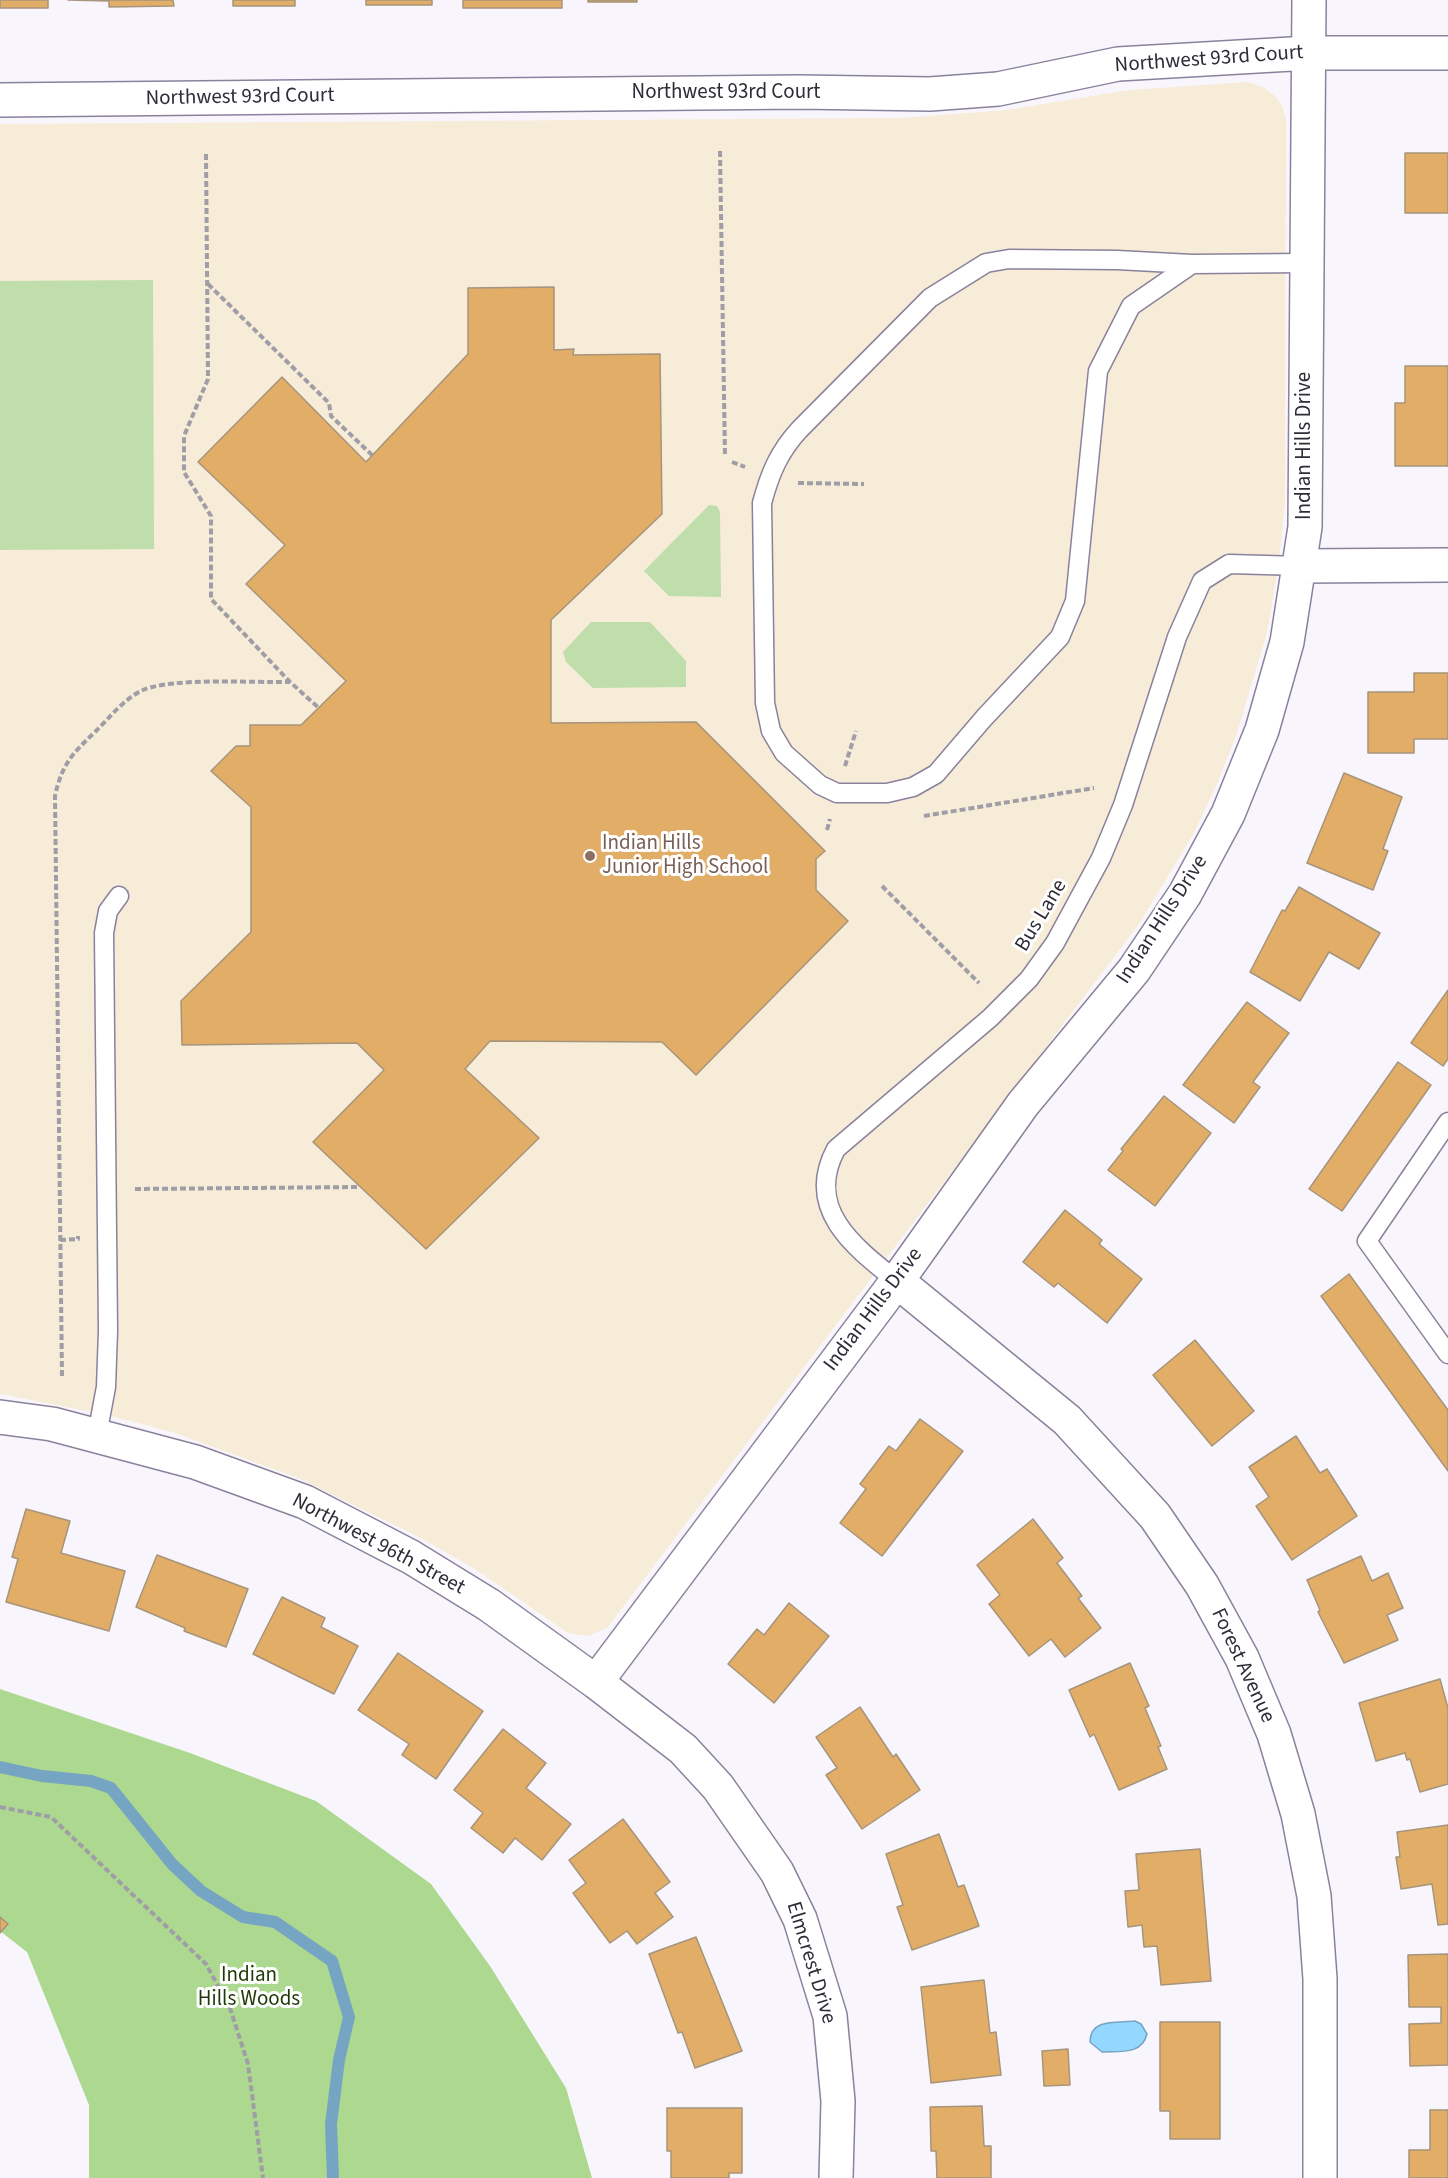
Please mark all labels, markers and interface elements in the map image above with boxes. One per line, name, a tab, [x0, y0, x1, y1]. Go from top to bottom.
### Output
street label: Northwest 93rd Court	[1114, 41, 1304, 79]
street label: Northwest 93rd Court	[632, 80, 820, 106]
street label: Northwest 93rd Court	[145, 84, 335, 112]
street label: Indian Hills Drive	[1292, 372, 1318, 520]
place label: Indian Hills Junior High School	[602, 831, 768, 881]
marker: Indian Hills Junior High School	[583, 849, 597, 863]
street label: Indian Hills Drive	[1112, 851, 1214, 989]
street label: Bus Lane	[1011, 875, 1073, 957]
street label: Indian Hills Drive	[819, 1243, 929, 1377]
street label: Northwest 96th Street	[287, 1489, 469, 1601]
street label: Forest Avenue	[1205, 1605, 1279, 1727]
street label: Elmcrest Drive	[780, 1899, 840, 2027]
park label: Indian Hills Woods	[198, 1963, 300, 2013]

